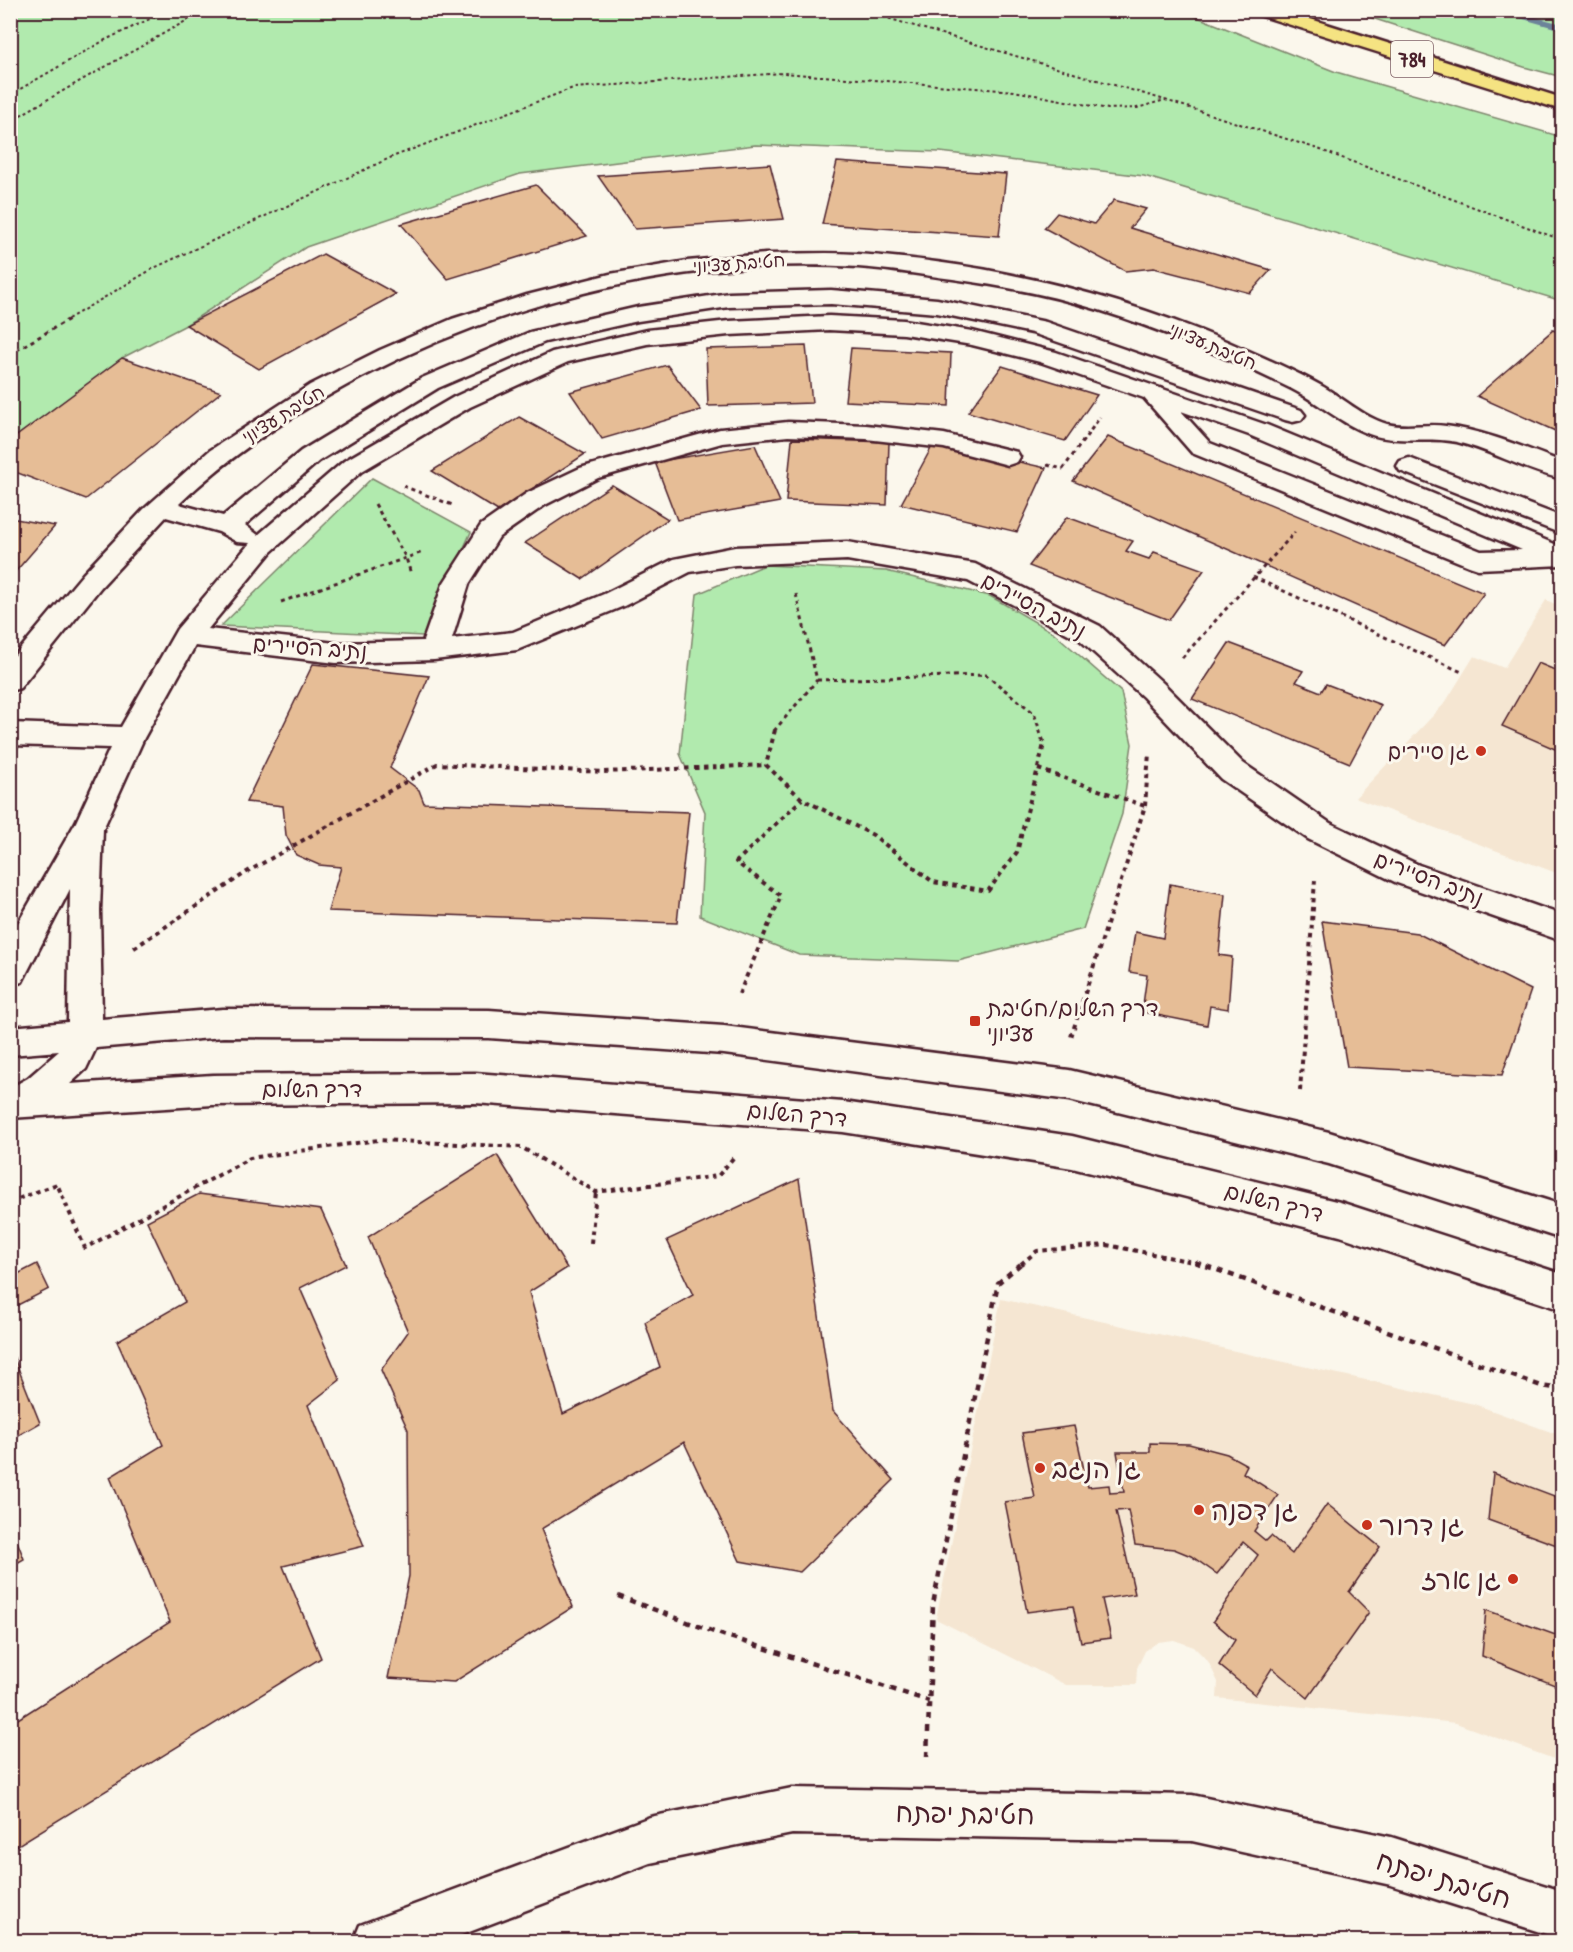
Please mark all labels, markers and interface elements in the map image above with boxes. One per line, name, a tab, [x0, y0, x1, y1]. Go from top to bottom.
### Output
road number: 784	[1391, 41, 1433, 77]
street label: חטיבת עציוני	[692, 247, 786, 279]
street label: חטיבת עציוני	[1165, 316, 1261, 376]
street label: חטיבת עציוני	[237, 379, 329, 449]
street label: נתיב הסיירים	[976, 565, 1092, 645]
street label: נתיב הסיירים	[252, 628, 368, 666]
place label: גן סיירים	[1388, 736, 1469, 766]
marker: גן סיירים	[1474, 744, 1488, 758]
street label: נתיב הסיירים	[1370, 843, 1488, 913]
place label: דרך השלום/חטיבת עציוני	[986, 993, 1158, 1048]
marker: דרך השלום/חטיבת עציוני	[968, 1014, 982, 1028]
street label: דרך השלום	[262, 1074, 362, 1104]
street label: דרך השלום	[746, 1095, 848, 1133]
street label: דרך השלום	[1222, 1175, 1326, 1229]
place label: גן הנגב	[1052, 1450, 1141, 1486]
marker: גן הנגב	[1033, 1461, 1047, 1475]
place label: גן דפנה	[1211, 1492, 1298, 1528]
marker: גן דפנה	[1192, 1503, 1206, 1517]
place label: גן דרור	[1379, 1507, 1464, 1543]
marker: גן דרור	[1360, 1518, 1374, 1532]
place label: גן ארז	[1421, 1561, 1501, 1597]
marker: גן ארז	[1506, 1572, 1520, 1586]
street label: חטיבת יפתח	[895, 1794, 1035, 1832]
street label: חטיבת יפתח	[1372, 1841, 1516, 1917]

